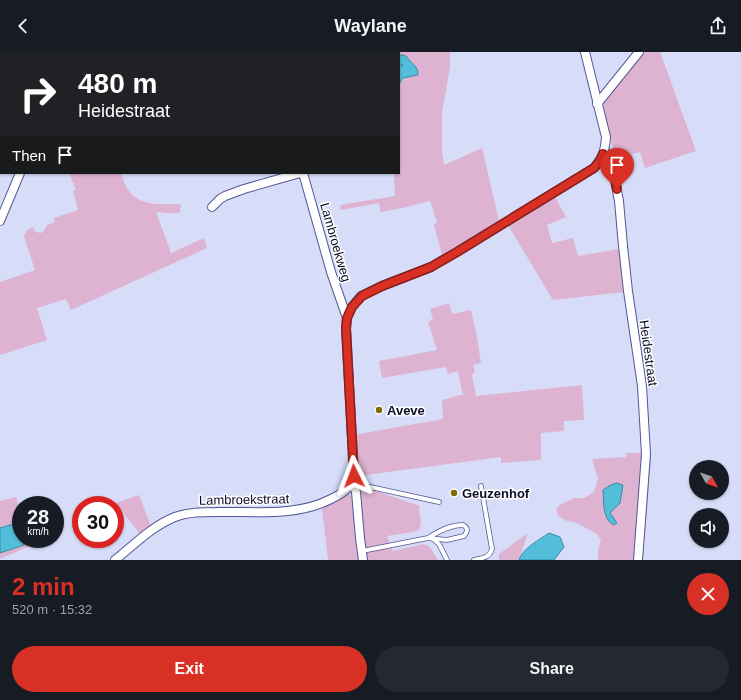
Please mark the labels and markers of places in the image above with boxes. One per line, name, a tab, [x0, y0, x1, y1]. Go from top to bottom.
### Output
pin	[600, 148, 634, 189]
place label: Aveve	[387, 403, 425, 418]
marker: Aveve	[374, 405, 384, 415]
place label: Geuzenhof	[462, 486, 530, 501]
marker: Geuzenhof	[449, 488, 459, 498]

